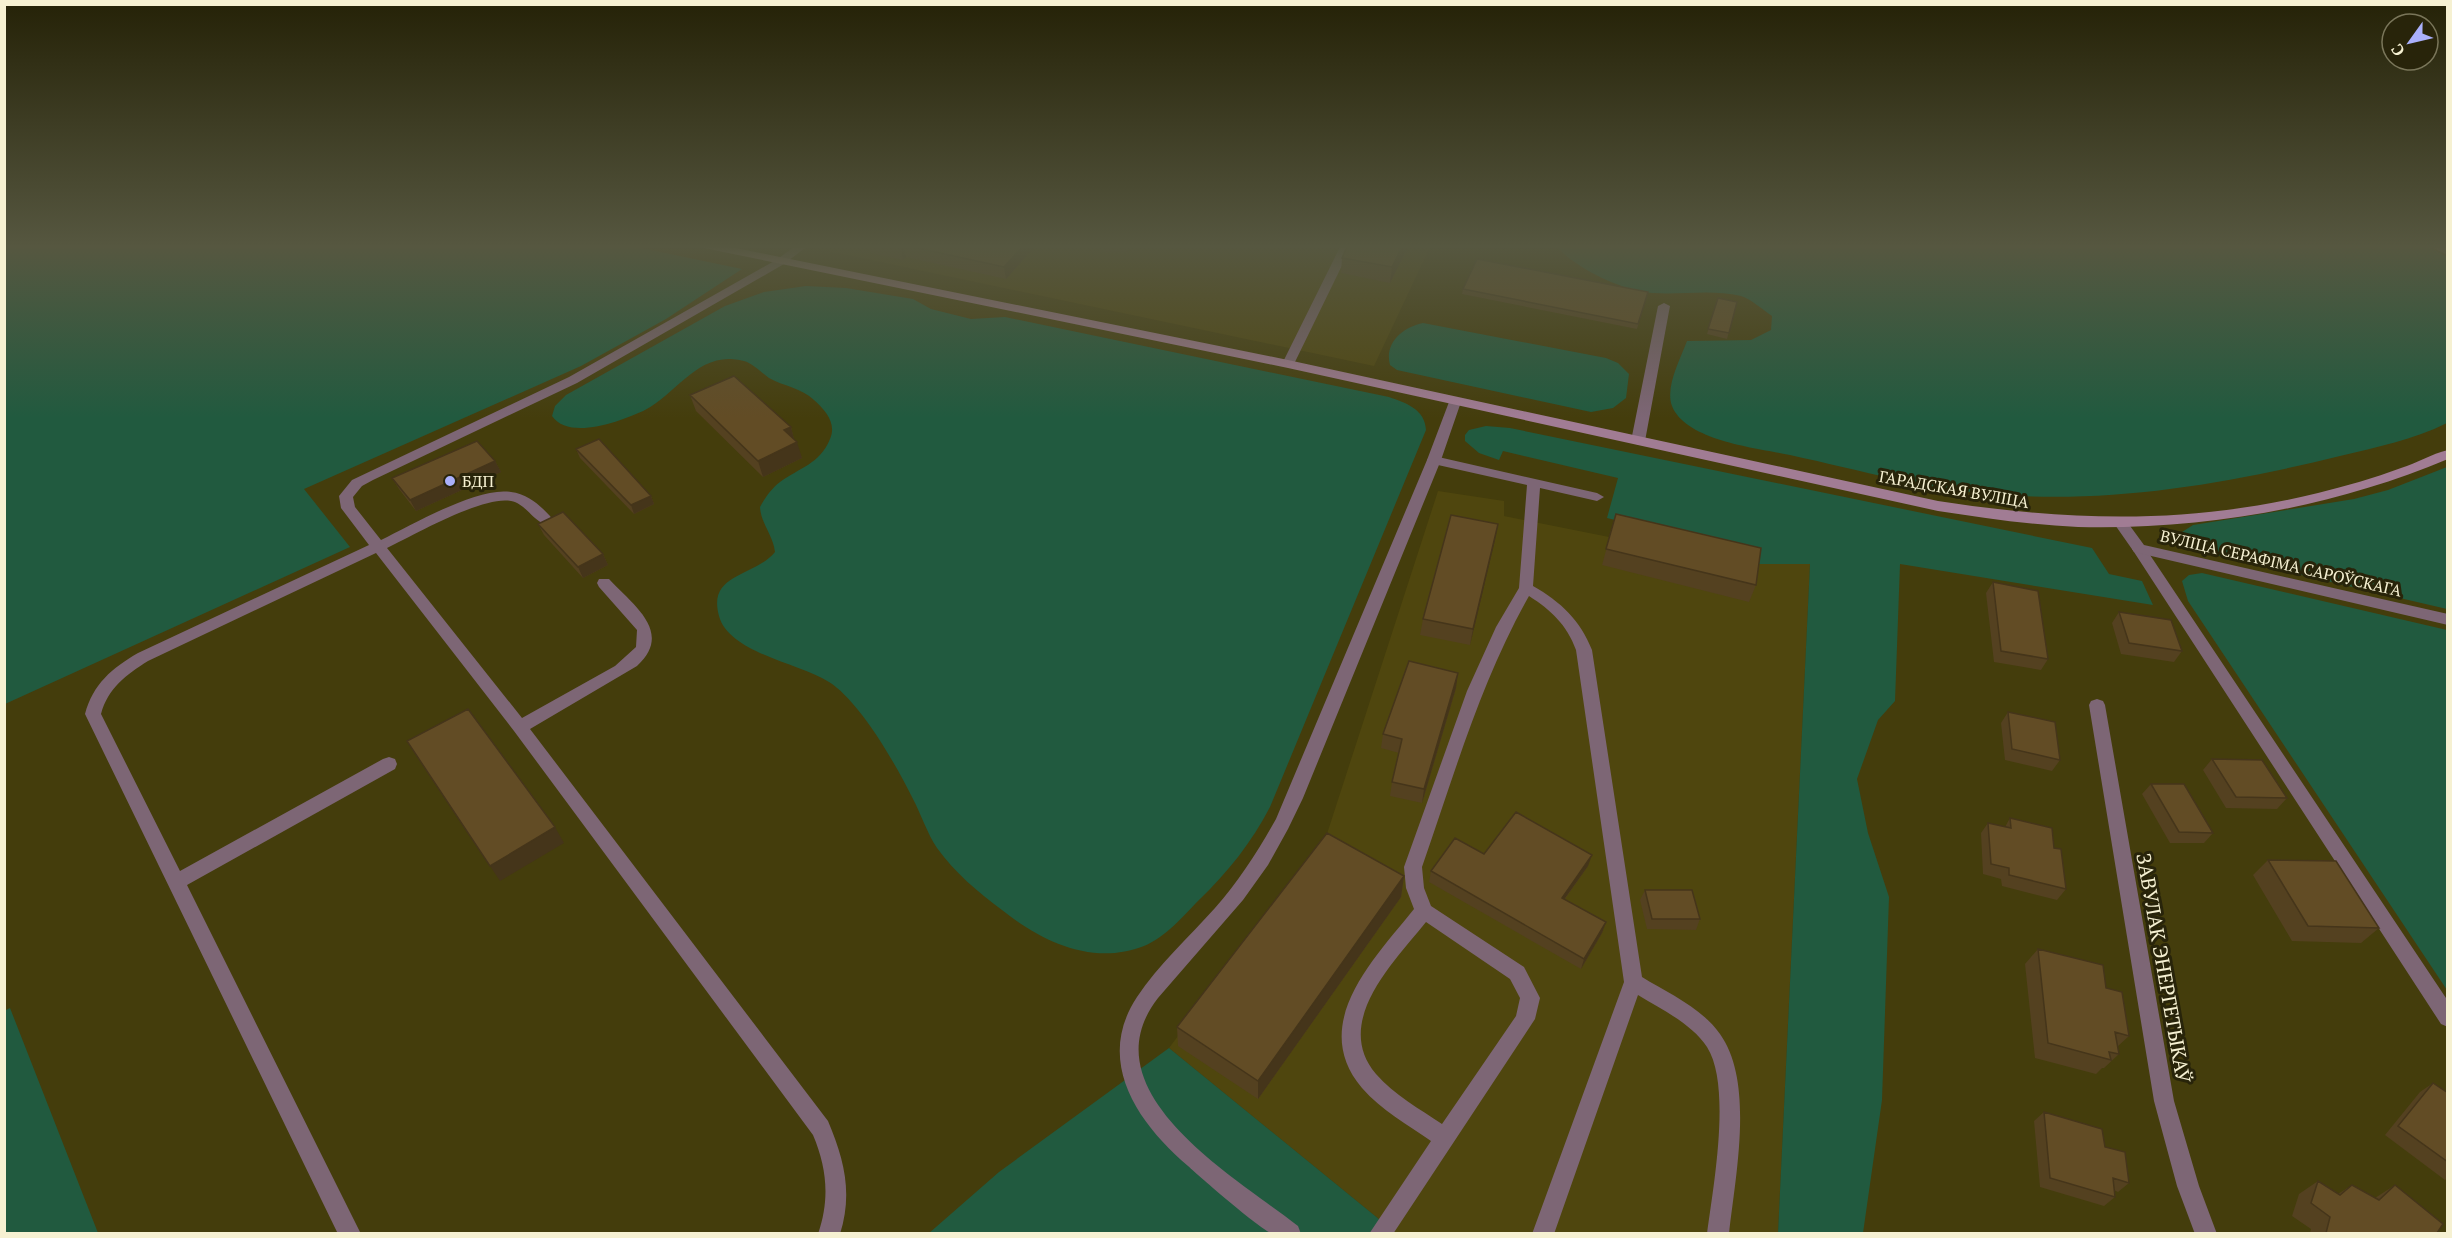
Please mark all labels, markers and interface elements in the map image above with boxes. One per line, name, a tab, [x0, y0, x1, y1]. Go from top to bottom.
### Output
north arrow	[2380, 12, 2440, 72]
text: С	[2386, 40, 2410, 61]
street label: ГАРАДСКАЯ ВУЛІЦА	[1877, 465, 2031, 513]
place label: БДП	[462, 470, 495, 492]
marker: БДП	[443, 474, 457, 488]
street label: ВУЛІЦА СЕРАФІМА САРОЎСКАГА	[2158, 524, 2404, 602]
street label: ЗАВУЛАК ЭНЕРГЕТЫКАЎ	[2130, 851, 2198, 1086]

